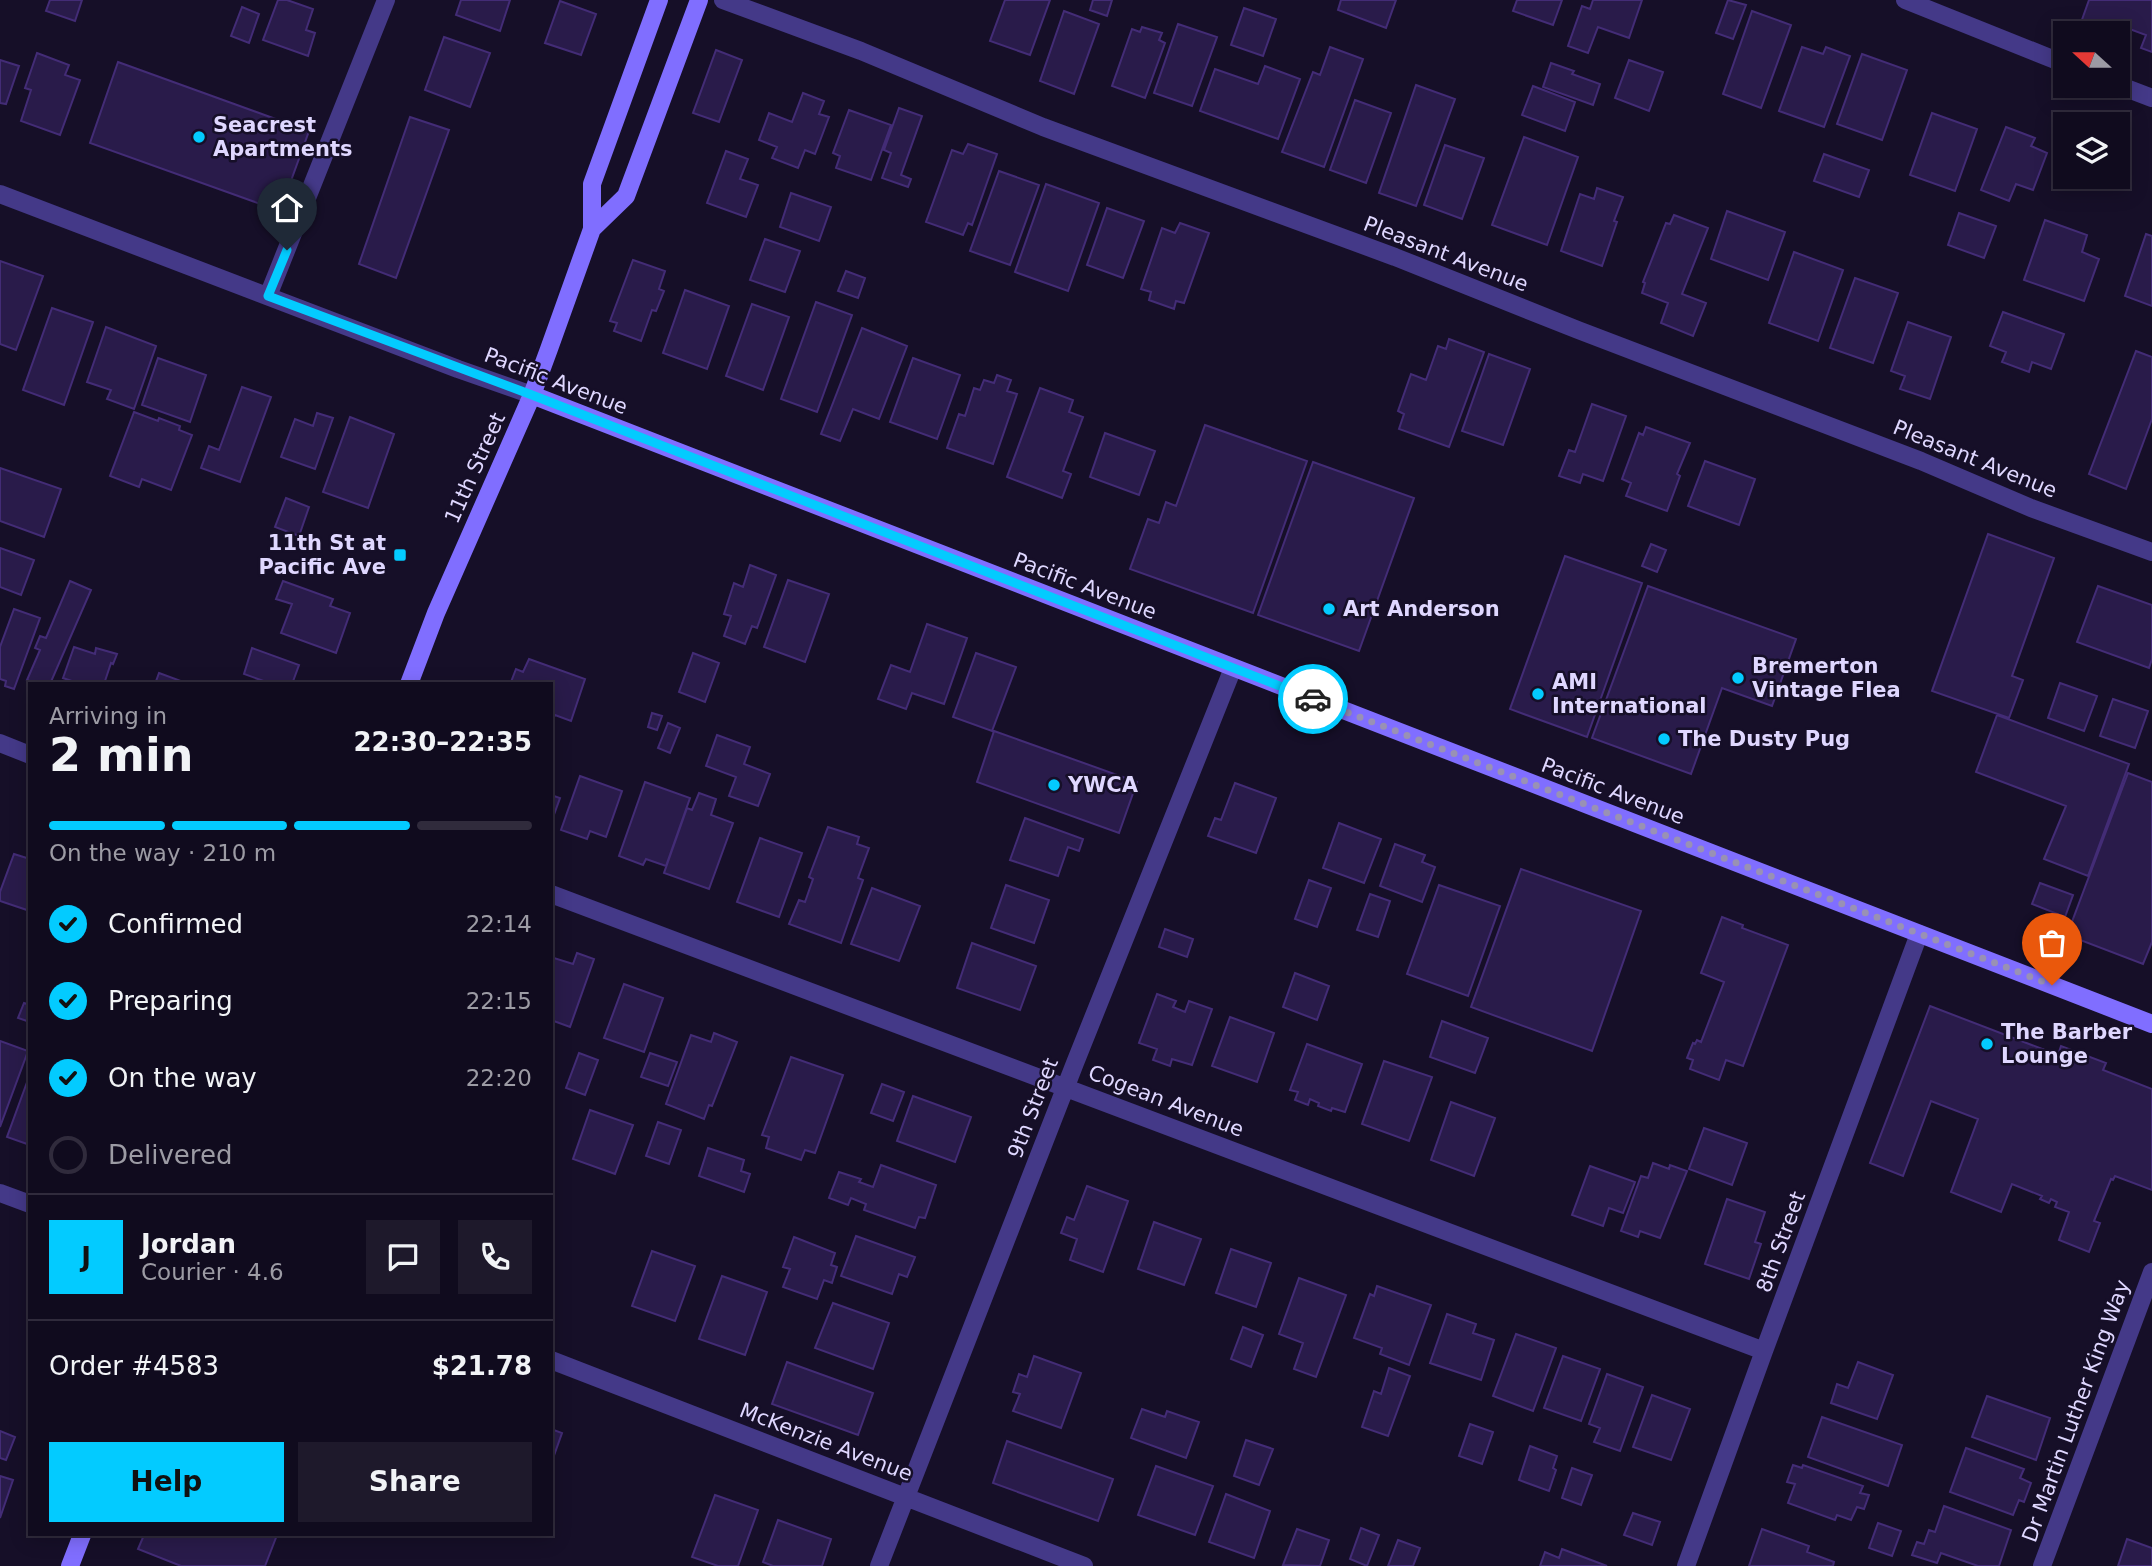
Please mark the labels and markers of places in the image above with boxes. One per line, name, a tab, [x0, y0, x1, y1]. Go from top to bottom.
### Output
place label: Seacrest Apartments	[213, 113, 352, 161]
marker: Seacrest Apartments	[191, 129, 207, 145]
pin	[257, 178, 317, 250]
place label: 11th St at Pacific Ave	[259, 531, 386, 579]
marker: 11th St at Pacific Ave	[392, 547, 408, 563]
place label: Art Anderson	[1343, 597, 1500, 621]
marker: Art Anderson	[1321, 601, 1337, 617]
place label: Bremerton Vintage Flea	[1752, 654, 1901, 702]
place label: AMI International	[1552, 670, 1707, 718]
marker: Bremerton Vintage Flea	[1730, 670, 1746, 686]
marker: AMI International	[1530, 686, 1546, 702]
place label: The Dusty Pug	[1678, 727, 1850, 751]
marker: The Dusty Pug	[1656, 731, 1672, 747]
place label: YWCA	[1067, 773, 1139, 797]
marker: YWCA	[1046, 777, 1062, 793]
pin	[2022, 913, 2082, 985]
place label: The Barber Lounge	[2001, 1020, 2133, 1068]
marker: The Barber Lounge	[1979, 1036, 1995, 1052]

